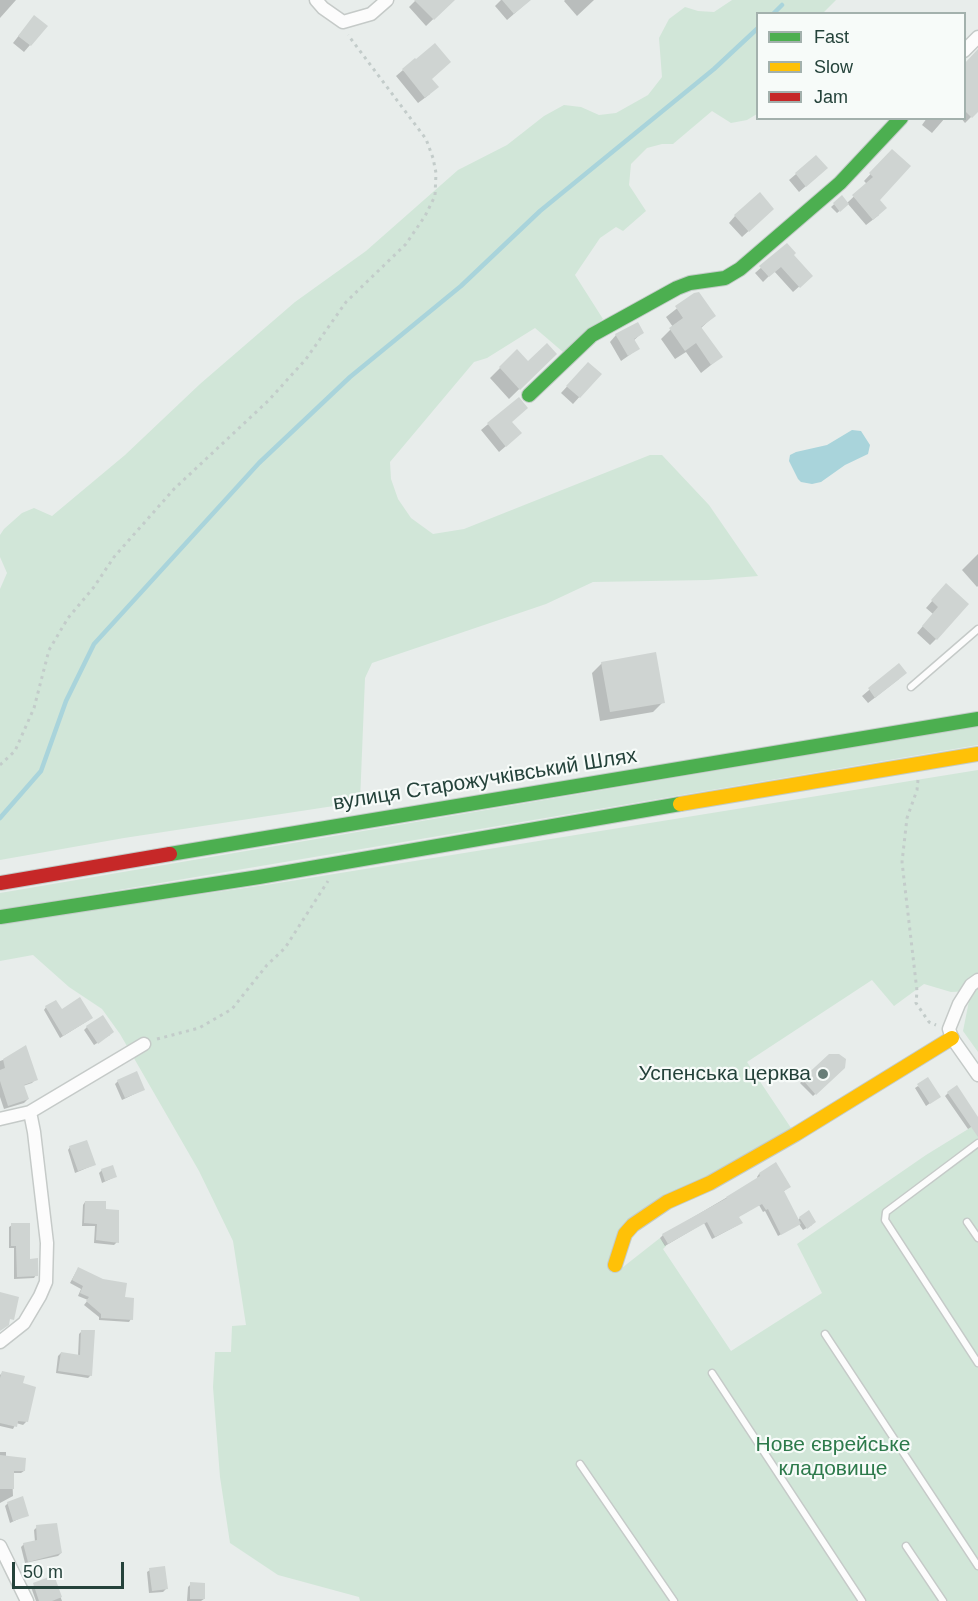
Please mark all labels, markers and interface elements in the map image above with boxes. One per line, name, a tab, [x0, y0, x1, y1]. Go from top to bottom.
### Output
legend	[756, 12, 966, 120]
text: Fast	[814, 27, 849, 47]
text: Slow	[814, 57, 853, 77]
text: Jam	[814, 87, 848, 107]
street label: вулиця Старожучківський Шлях	[331, 744, 639, 816]
place label: Успенська церква	[638, 1061, 811, 1087]
marker: Успенська церква	[816, 1067, 830, 1081]
park label: Нове єврейське кладовище	[756, 1432, 910, 1482]
scale bar	[15, 1550, 128, 1588]
text: 50 m	[23, 1562, 63, 1582]

